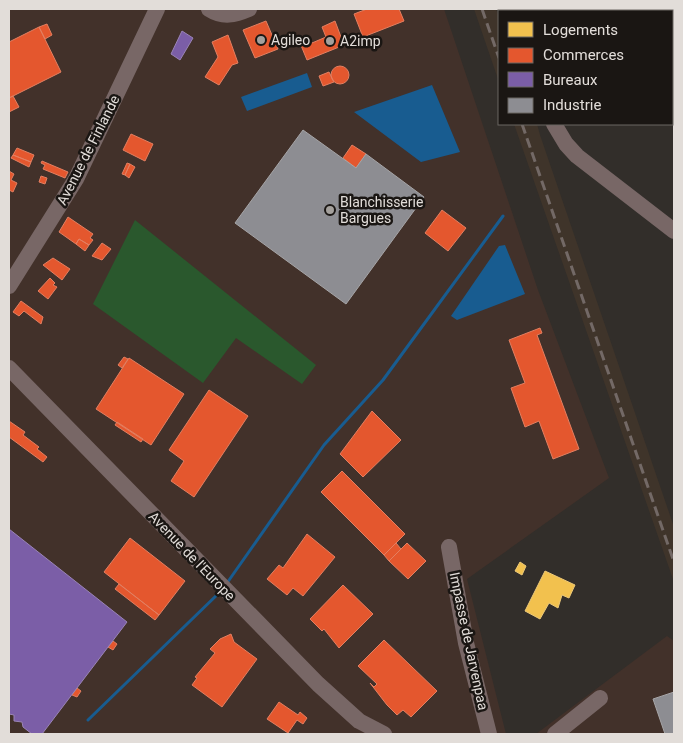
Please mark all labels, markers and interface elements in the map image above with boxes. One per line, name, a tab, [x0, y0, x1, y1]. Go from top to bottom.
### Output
legend	[498, 10, 673, 125]
text: Logements	[543, 21, 618, 39]
place label: Agileo	[271, 32, 310, 48]
place label: A2imp	[340, 33, 381, 49]
marker: Agileo	[255, 34, 267, 46]
marker: A2imp	[324, 35, 336, 47]
text: Commerces	[543, 46, 624, 64]
text: Bureaux	[543, 71, 598, 89]
street label: Avenue de Finlande	[53, 92, 123, 208]
text: Industrie	[543, 96, 601, 114]
place label: Blanchisserie Bargues	[340, 194, 423, 226]
marker: Blanchisserie Bargues	[324, 204, 336, 216]
street label: Avenue de l'Europe	[145, 508, 239, 604]
street label: Impasse de Jarvenpaa	[447, 570, 491, 712]

